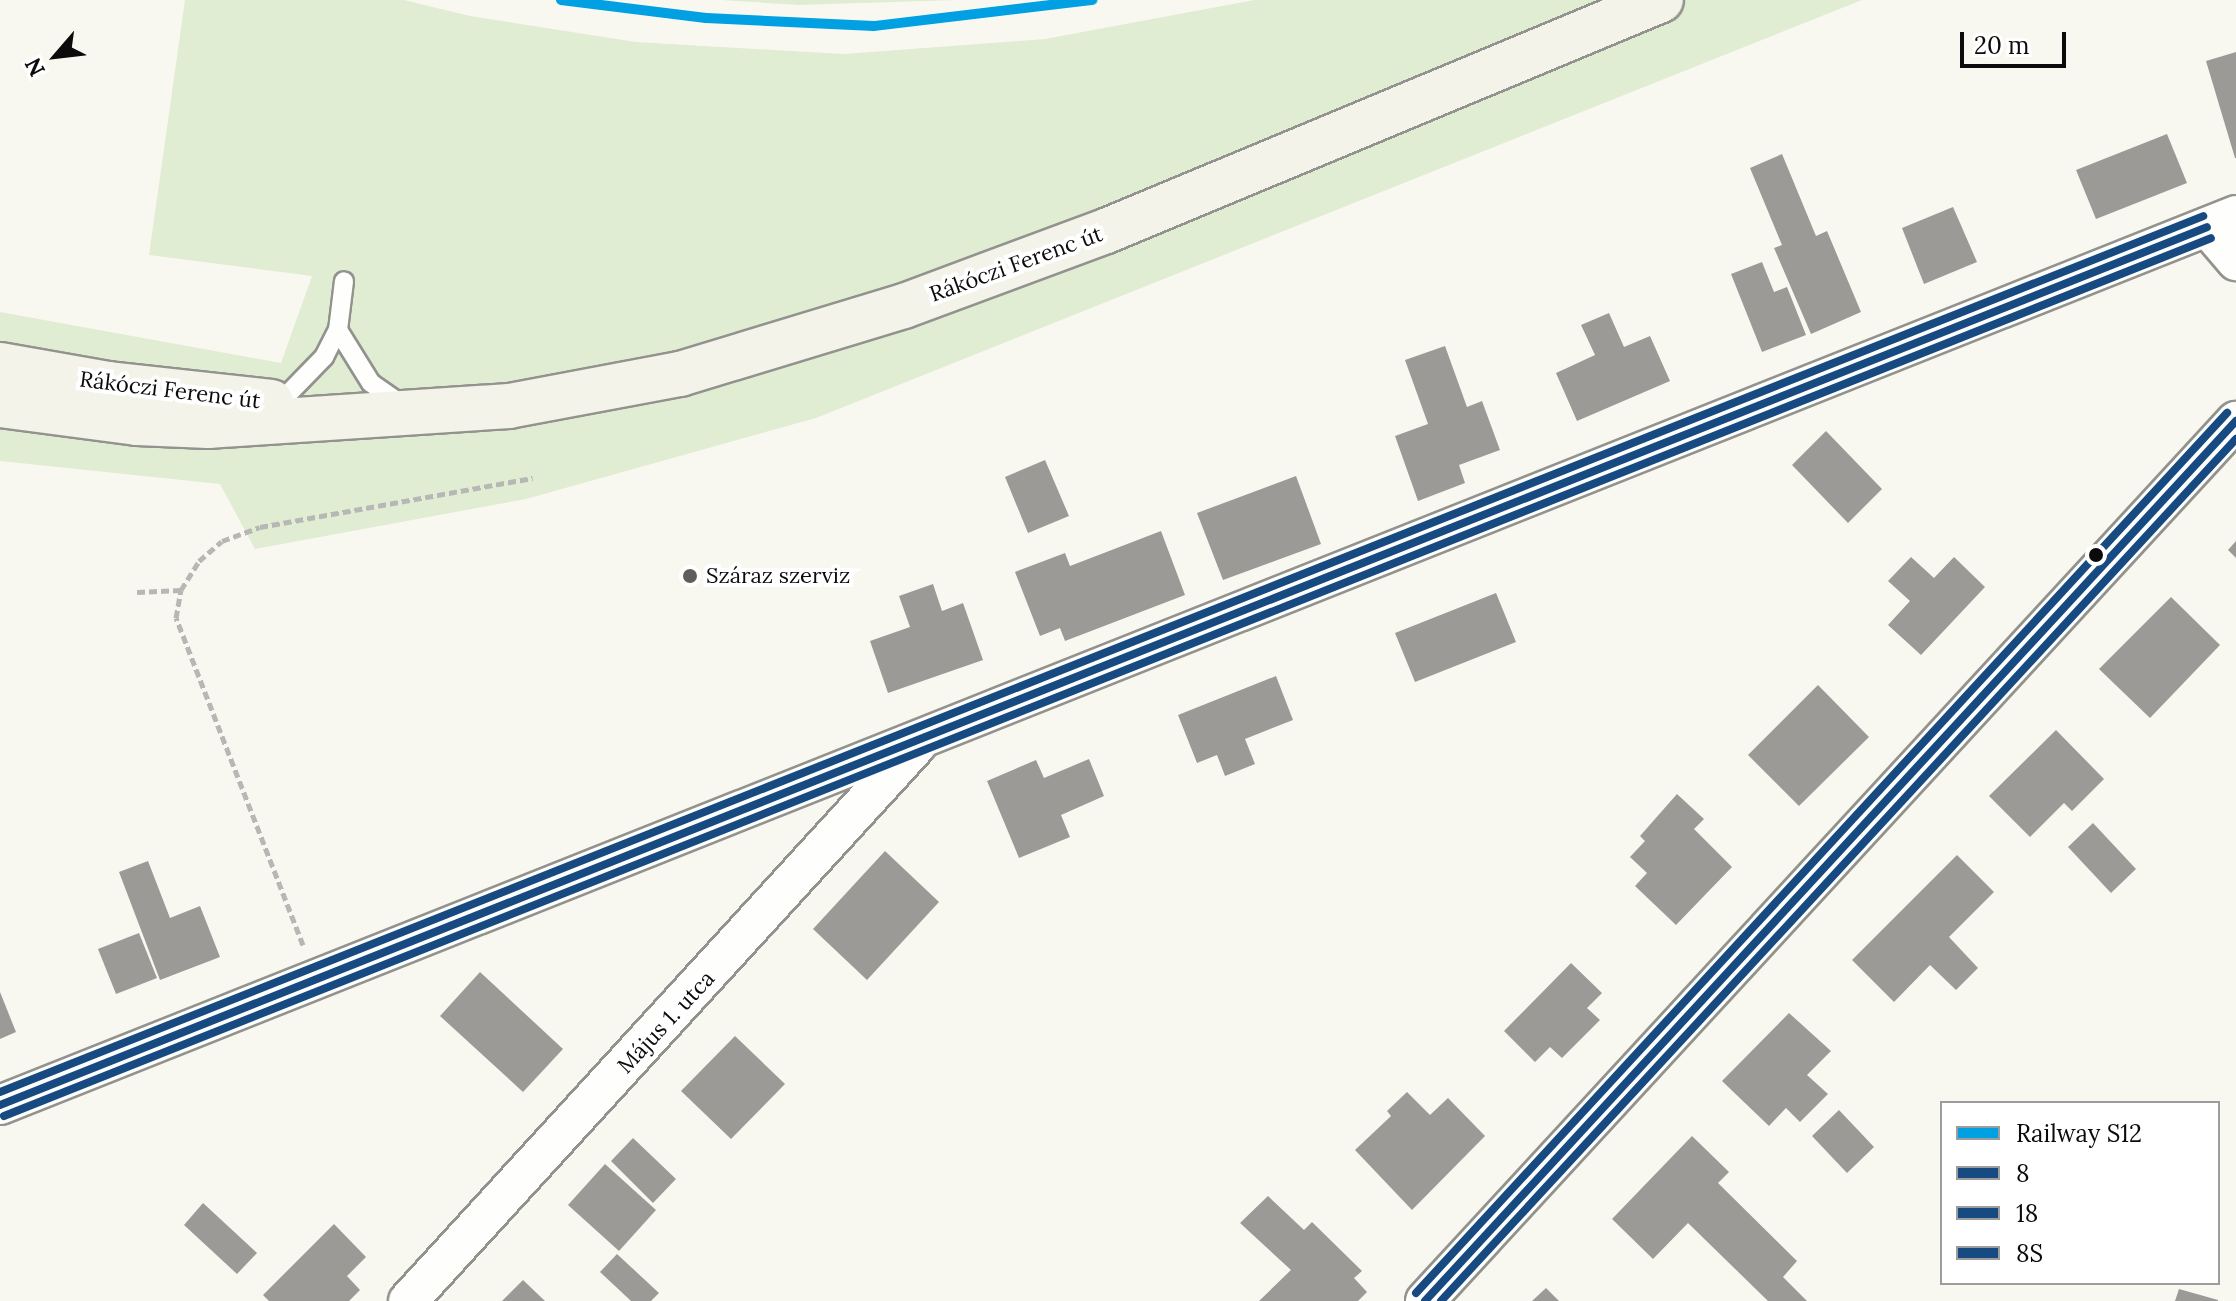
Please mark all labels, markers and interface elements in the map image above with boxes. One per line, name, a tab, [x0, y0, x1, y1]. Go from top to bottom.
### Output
north arrow	[16, 16, 96, 96]
scale bar	[1964, 16, 2070, 66]
text: 20 m	[1974, 30, 2030, 61]
text: N	[18, 53, 51, 81]
street label: Rákóczi Ferenc út	[926, 220, 1106, 308]
street label: Rákóczi Ferenc út	[78, 366, 262, 414]
unlabelled marker	[2088, 547, 2104, 563]
place label: Száraz szerviz	[706, 563, 850, 589]
marker: Száraz szerviz	[681, 567, 699, 585]
street label: Május 1. utca	[612, 965, 720, 1079]
legend	[1940, 1101, 2220, 1285]
text: Railway S12	[2016, 1118, 2142, 1149]
text: 8	[2016, 1158, 2030, 1189]
text: 18	[2016, 1198, 2038, 1229]
text: 8S	[2016, 1238, 2043, 1269]

